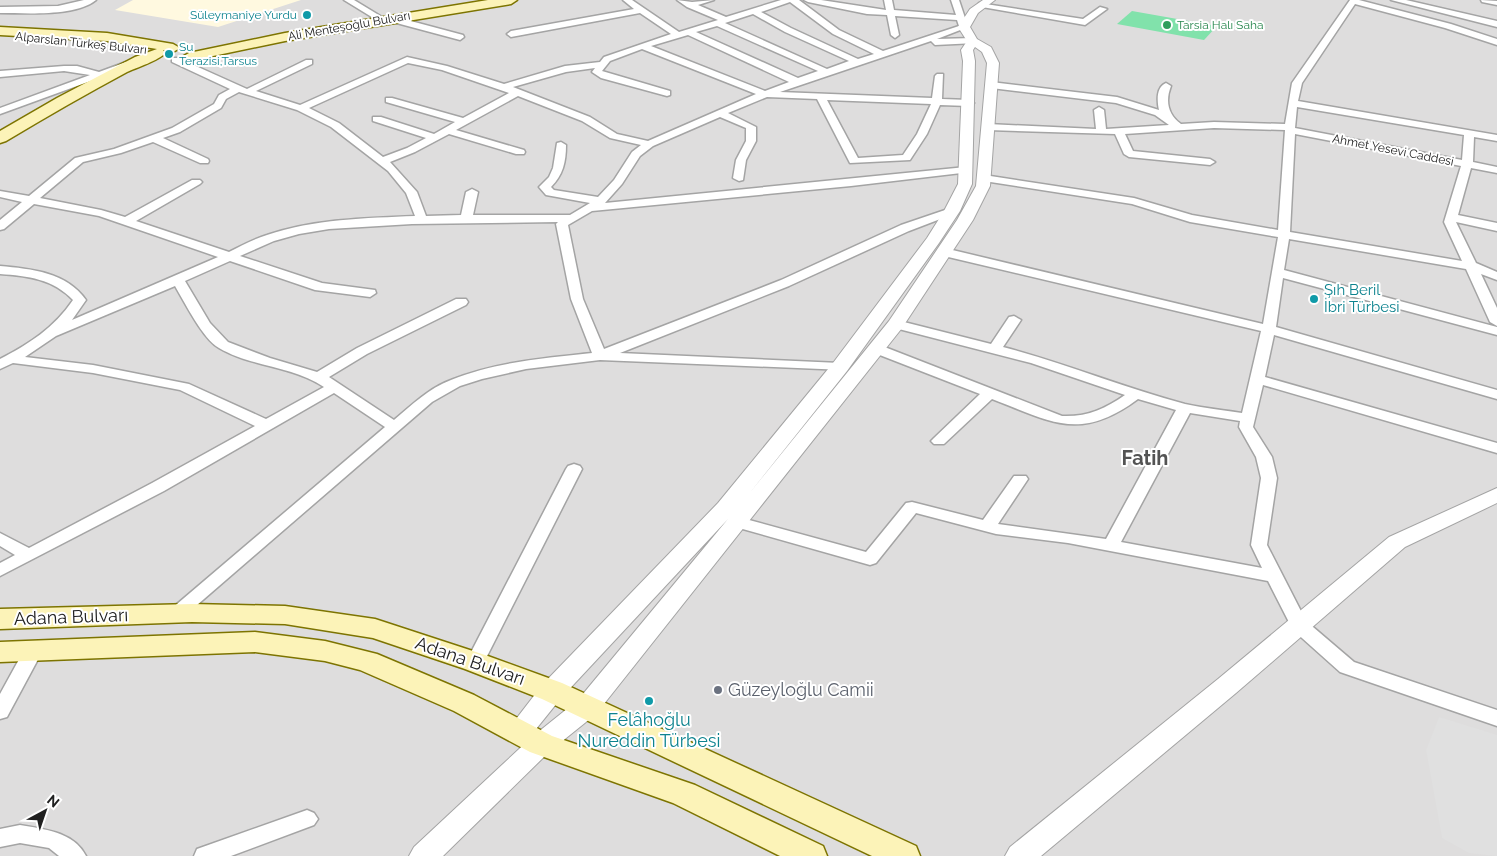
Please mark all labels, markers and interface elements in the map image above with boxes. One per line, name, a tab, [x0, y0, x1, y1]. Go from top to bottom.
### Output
place label: Süleymaniye Yurdu	[190, 8, 297, 22]
street label: Ali Menteşoğlu Bulvarı	[287, 8, 411, 44]
marker: Süleymaniye Yurdu	[301, 9, 313, 21]
place label: Tarsia Halı Saha	[1177, 18, 1263, 32]
marker: Tarsia Halı Saha	[1161, 19, 1173, 31]
street label: Alparslan Türkeş Bulvarı	[15, 29, 147, 57]
place label: Su Terazisi,Tarsus	[179, 40, 257, 68]
marker: Su Terazisi,Tarsus	[163, 48, 175, 60]
street label: Ahmet Yesevi Caddesi	[1331, 131, 1455, 169]
place label: Şıh Beril İbri Türbesi	[1324, 281, 1400, 316]
marker: Şıh Beril İbri Türbesi	[1308, 293, 1320, 305]
district label: Fatih	[1122, 446, 1168, 470]
street label: Adana Bulvarı	[13, 604, 129, 629]
street label: Adana Bulvarı	[413, 632, 528, 689]
place label: Güzeyloğlu Camii	[728, 679, 874, 700]
marker: Güzeyloğlu Camii	[712, 684, 724, 696]
marker: Felâhoğlu Nureddin Türbesi	[643, 695, 655, 707]
place label: Felâhoğlu Nureddin Türbesi	[578, 709, 720, 751]
north arrow	[20, 786, 70, 836]
text: N	[44, 791, 63, 811]

